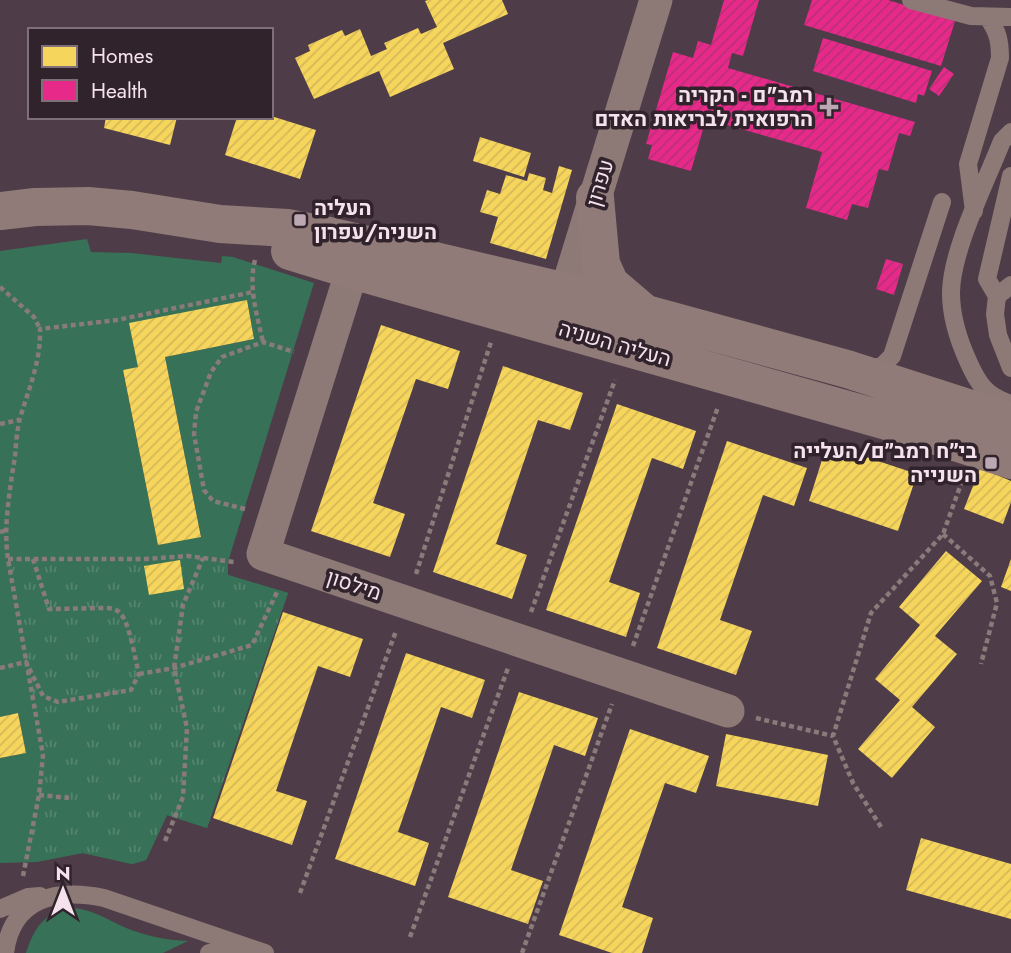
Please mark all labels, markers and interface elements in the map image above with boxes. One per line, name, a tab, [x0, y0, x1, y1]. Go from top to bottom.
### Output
legend	[28, 28, 273, 119]
text: Homes	[91, 41, 153, 71]
text: Health	[91, 76, 148, 106]
place label: רמב"ם - הקריה הרפואית לבריאות האדם	[594, 80, 813, 134]
marker: רמב"ם - הקריה הרפואית לבריאות האדם	[819, 97, 839, 117]
street label: עפרון	[579, 156, 621, 210]
place label: העליה השניה/עפרון	[314, 193, 437, 247]
marker: העליה השניה/עפרון	[292, 212, 308, 228]
street label: העליה השניה	[555, 314, 675, 374]
place label: בי״ח רמב״ם/העלייה השנייה	[793, 436, 978, 490]
marker: בי״ח רמב״ם/העלייה השנייה	[983, 455, 999, 471]
street label: מילסון	[323, 562, 385, 608]
north arrow	[28, 855, 98, 925]
text: N	[55, 860, 71, 887]

